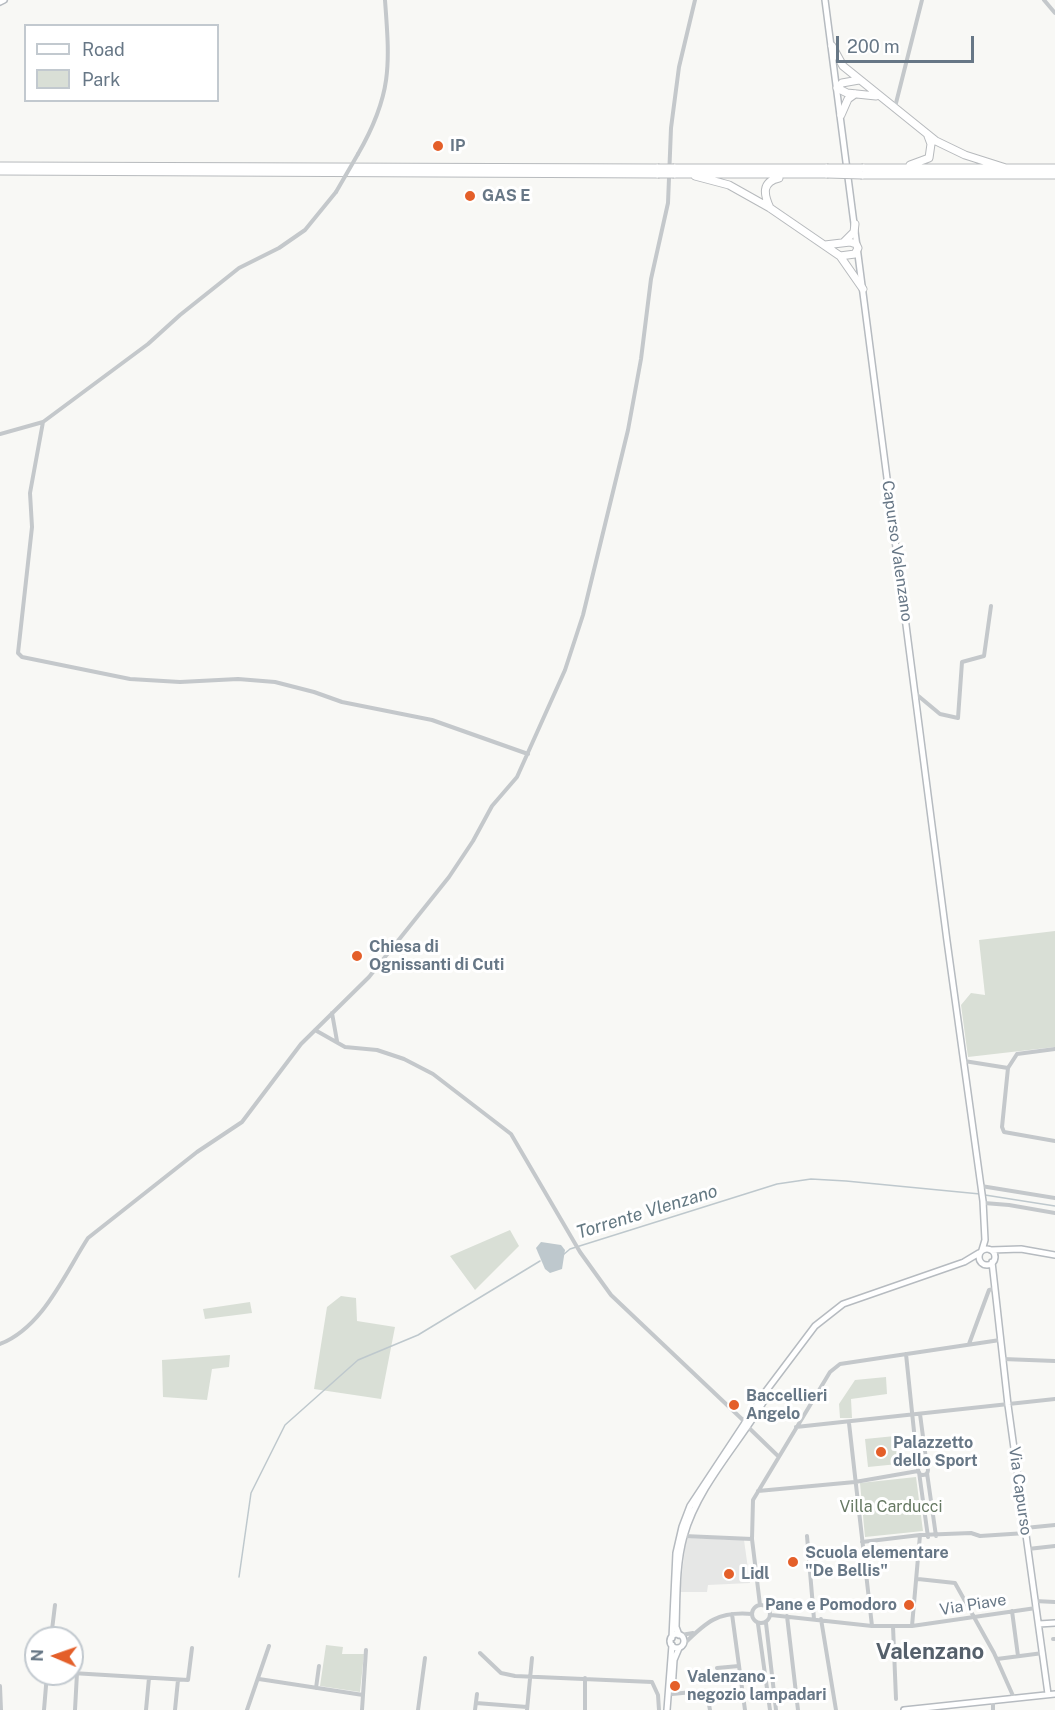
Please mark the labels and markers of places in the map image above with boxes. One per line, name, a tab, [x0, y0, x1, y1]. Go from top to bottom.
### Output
place label: IP	[450, 136, 465, 156]
marker: IP	[431, 139, 445, 153]
place label: GAS E	[482, 186, 530, 206]
marker: GAS E	[463, 189, 477, 203]
place label: Chiesa di Ognissanti di Cuti	[369, 937, 504, 975]
marker: Chiesa di Ognissanti di Cuti	[350, 949, 364, 963]
place label: Baccellieri Angelo	[746, 1386, 827, 1424]
marker: Baccellieri Angelo	[727, 1398, 741, 1412]
place label: Palazzetto dello Sport	[893, 1433, 978, 1471]
marker: Palazzetto dello Sport	[874, 1445, 888, 1459]
place label: Scuola elementare "De Bellis"	[805, 1543, 949, 1581]
marker: Scuola elementare "De Bellis"	[786, 1555, 800, 1569]
place label: Lidl	[741, 1564, 770, 1584]
marker: Lidl	[722, 1567, 736, 1581]
place label: Pane e Pomodoro	[765, 1595, 897, 1615]
marker: Pane e Pomodoro	[902, 1598, 916, 1612]
place label: Valenzano - negozio lampadari	[687, 1667, 826, 1705]
marker: Valenzano - negozio lampadari	[668, 1679, 682, 1693]

